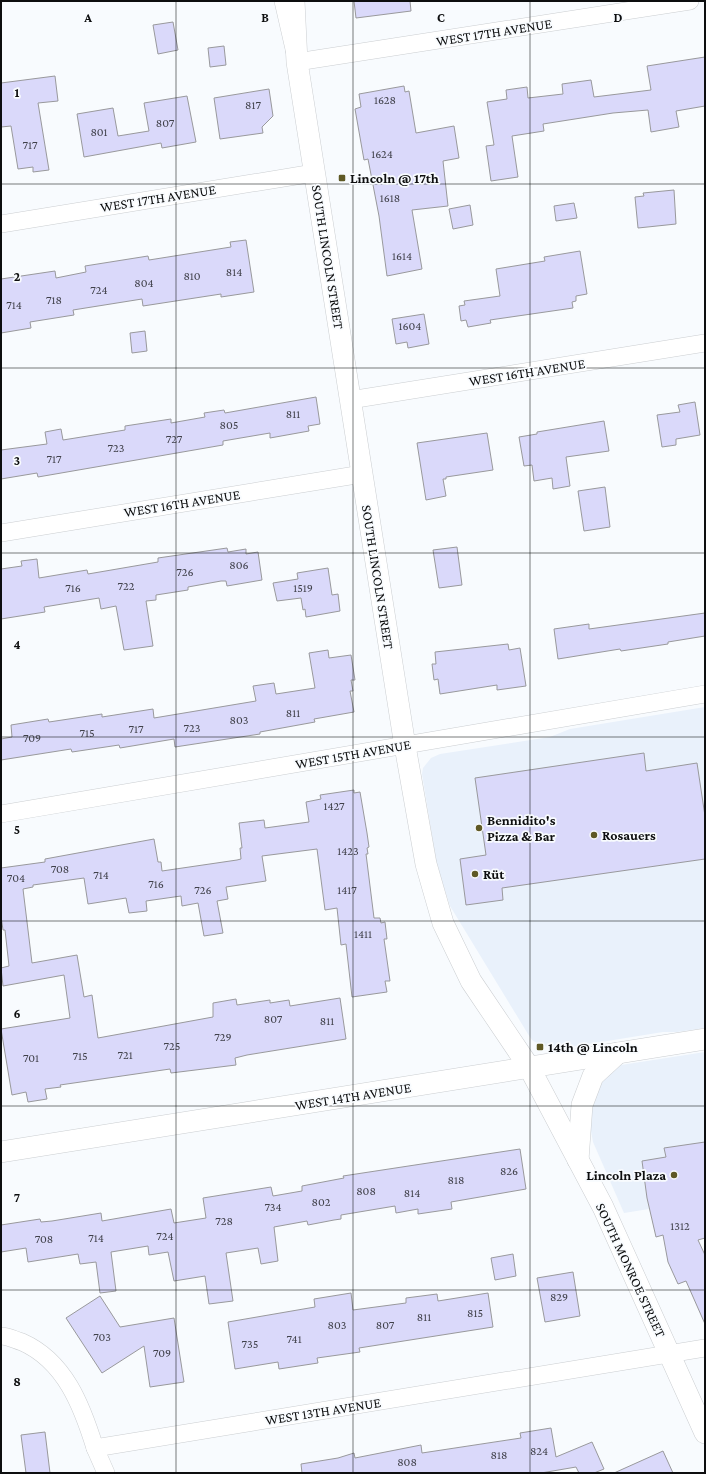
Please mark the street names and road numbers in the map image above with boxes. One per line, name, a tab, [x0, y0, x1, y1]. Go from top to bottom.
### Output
street label: WEST 17TH AVENUE	[435, 15, 553, 49]
street label: WEST 17TH AVENUE	[99, 181, 217, 215]
street label: SOUTH LINCOLN STREET	[309, 184, 347, 331]
street label: WEST 16TH AVENUE	[468, 355, 587, 389]
street label: WEST 16TH AVENUE	[123, 486, 242, 520]
street label: SOUTH LINCOLN STREET	[359, 504, 397, 651]
street label: WEST 15TH AVENUE	[294, 736, 412, 772]
street label: WEST 14TH AVENUE	[294, 1079, 413, 1113]
street label: SOUTH MONROE STREET	[593, 1200, 669, 1340]
street label: WEST 13TH AVENUE	[264, 1394, 382, 1428]

